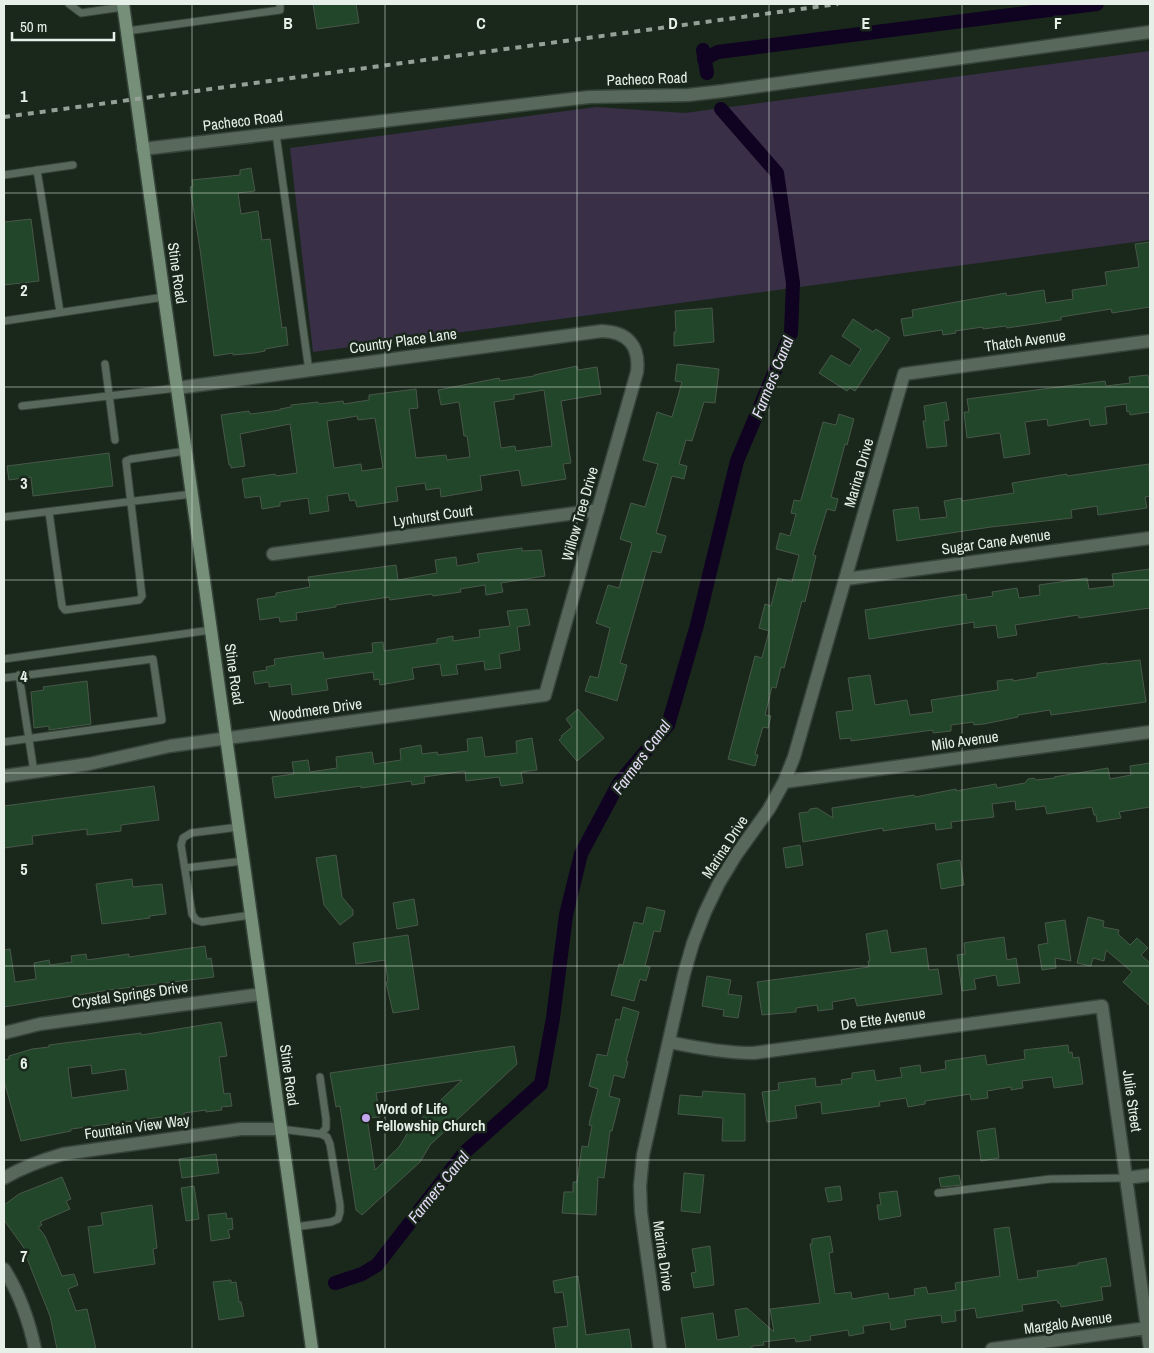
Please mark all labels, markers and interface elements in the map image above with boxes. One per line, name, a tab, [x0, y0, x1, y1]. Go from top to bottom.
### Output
scale bar	[12, 10, 115, 42]
text: B	[283, 12, 293, 34]
text: C	[476, 12, 486, 34]
text: D	[668, 12, 678, 34]
text: E	[862, 12, 871, 34]
text: F	[1054, 12, 1062, 34]
text: 50 m	[20, 16, 47, 37]
street label: Pacheco Road	[606, 67, 688, 90]
text: 1	[20, 85, 28, 107]
street label: Pacheco Road	[202, 105, 284, 136]
street label: Stine Road	[163, 241, 192, 305]
text: 2	[20, 279, 28, 301]
street label: Country Place Lane	[348, 323, 458, 358]
street label: Thatch Avenue	[983, 324, 1067, 357]
water label: Farmers Canal	[746, 332, 799, 421]
street label: Marina Drive	[839, 436, 878, 510]
street label: Willow Tree Drive	[556, 464, 603, 563]
text: 3	[20, 472, 28, 494]
street label: Lynhurst Court	[392, 499, 475, 531]
street label: Sugar Cane Avenue	[940, 523, 1052, 560]
street label: Stine Road	[220, 642, 249, 706]
text: 4	[20, 665, 28, 687]
street label: Woodmere Drive	[269, 693, 363, 726]
water label: Farmers Canal	[607, 715, 676, 798]
street label: Milo Avenue	[930, 725, 1000, 756]
street label: Marina Drive	[696, 811, 753, 882]
text: 5	[20, 858, 28, 880]
street label: Crystal Springs Drive	[71, 976, 189, 1013]
street label: De Ette Avenue	[839, 1002, 927, 1035]
street label: Stine Road	[275, 1043, 304, 1107]
text: 6	[20, 1052, 28, 1074]
street label: Julie Street	[1118, 1069, 1147, 1134]
place label: Word of Life Fellowship Church	[376, 1098, 485, 1136]
street label: Fountain View Way	[83, 1109, 192, 1144]
marker: Word of Life Fellowship Church	[360, 1112, 372, 1124]
water label: Farmers Canal	[402, 1146, 474, 1227]
street label: Marina Drive	[648, 1219, 679, 1293]
text: 7	[20, 1245, 28, 1267]
street label: Margalo Avenue	[1023, 1306, 1113, 1339]

